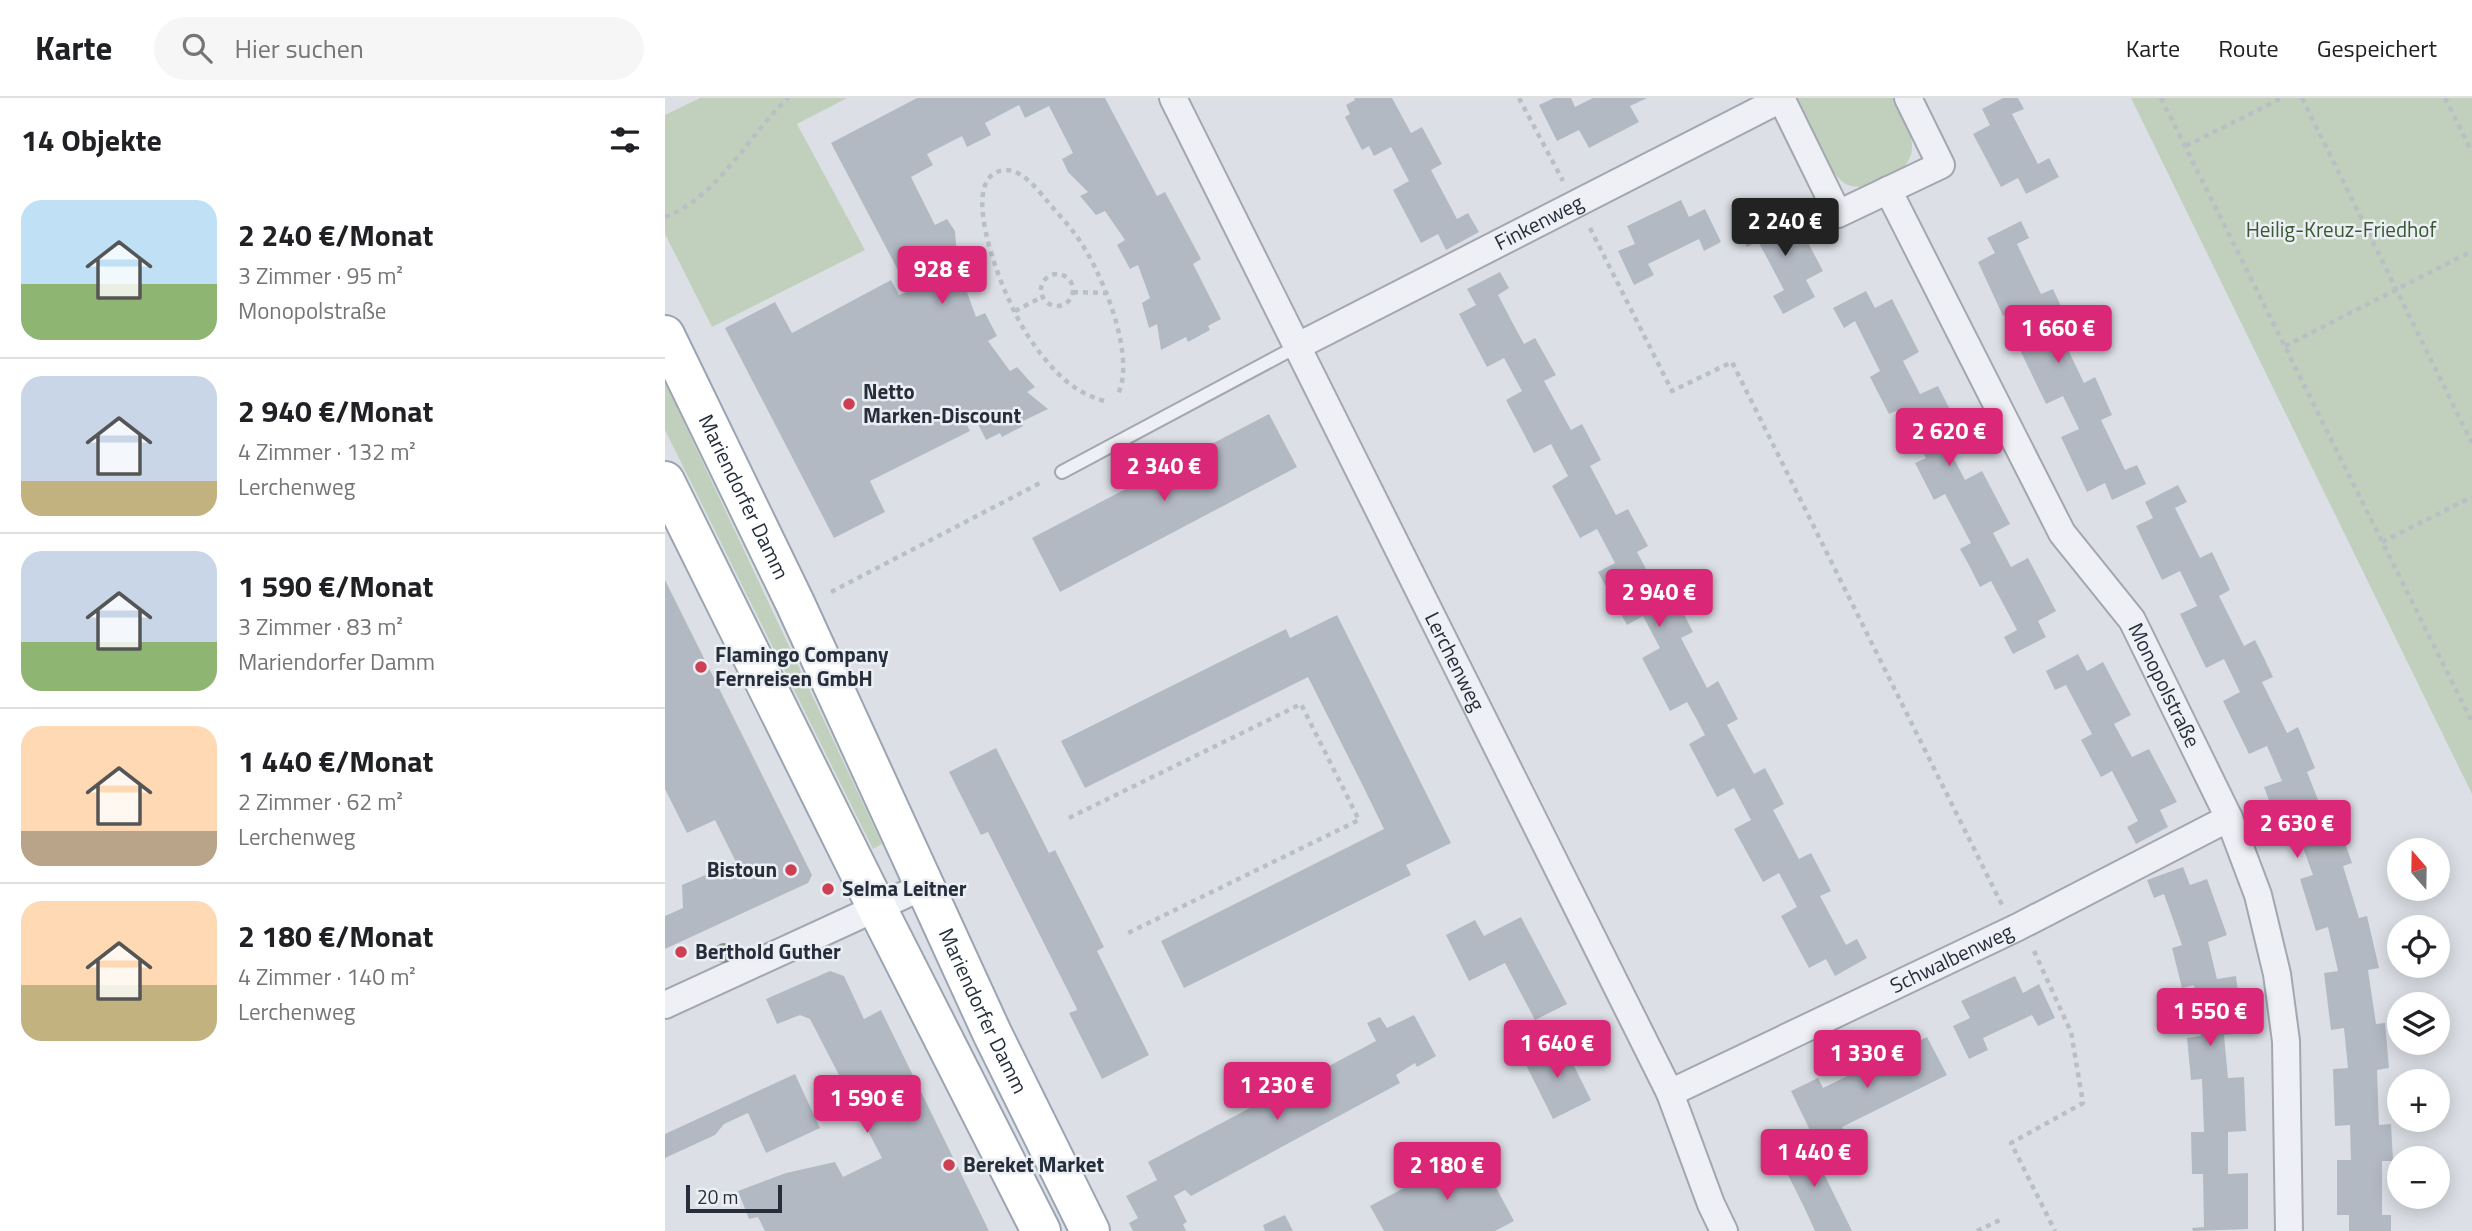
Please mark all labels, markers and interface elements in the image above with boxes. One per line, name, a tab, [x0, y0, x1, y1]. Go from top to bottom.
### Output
search box	[154, 17, 644, 80]
text: Karte	[35, 23, 112, 73]
icon: search	[178, 29, 216, 67]
text: Hier suchen	[234, 29, 364, 68]
text: Karte	[2126, 30, 2180, 66]
text: Route	[2218, 30, 2279, 66]
text: Gespeichert	[2317, 30, 2437, 66]
text: 14 Objekte	[21, 117, 162, 163]
icon: filters	[606, 121, 644, 159]
street label: Finkenweg	[1489, 186, 1589, 258]
pin: 2 240 €	[1720, 198, 1850, 258]
text: 2 240 €	[1748, 203, 1822, 238]
text: 2 240 €/Monat	[238, 212, 434, 258]
park label: Heilig-Kreuz-Friedhof	[2246, 213, 2436, 245]
icon: home	[77, 228, 161, 312]
pin: 928 €	[893, 246, 991, 306]
text: 928 €	[914, 251, 970, 286]
text: 3 Zimmer · 95 m²	[238, 258, 403, 293]
text: Monopolstraße	[238, 293, 387, 328]
pin: 1 660 €	[1993, 306, 2123, 365]
text: 1 660 €	[2021, 310, 2095, 345]
place label: Netto Marken-Discount	[863, 375, 1021, 431]
text: 2 940 €/Monat	[238, 388, 434, 434]
marker: Netto Marken-Discount	[841, 396, 857, 412]
icon: home	[77, 404, 161, 488]
pin: 2 620 €	[1884, 408, 2014, 468]
street label: Mariendorfer Damm	[691, 409, 798, 584]
text: 2 620 €	[1912, 413, 1986, 448]
text: 4 Zimmer · 132 m²	[238, 434, 416, 469]
pin: 2 340 €	[1099, 444, 1229, 503]
text: 2 340 €	[1127, 448, 1201, 483]
text: Lerchenweg	[238, 469, 355, 504]
text: 1 590 €/Monat	[238, 563, 434, 609]
pin: 2 940 €	[1594, 570, 1724, 629]
text: 2 940 €	[1622, 574, 1696, 609]
icon: home	[77, 579, 161, 663]
street label: Lerchenweg	[1417, 606, 1494, 716]
text: 3 Zimmer · 83 m²	[238, 609, 403, 644]
street label: Monopolstraße	[2121, 617, 2209, 753]
place label: Flamingo Company Fernreisen GmbH	[715, 638, 889, 694]
text: Mariendorfer Damm	[238, 644, 435, 679]
marker: Flamingo Company Fernreisen GmbH	[693, 659, 709, 675]
text: 1 440 €/Monat	[238, 738, 434, 784]
icon: home	[77, 754, 161, 838]
text: 2 Zimmer · 62 m²	[238, 784, 403, 819]
pin: 2 630 €	[2232, 800, 2362, 860]
text: 2 630 €	[2260, 805, 2334, 840]
text: Lerchenweg	[238, 819, 355, 854]
north arrow	[2387, 838, 2450, 901]
map controls	[2387, 838, 2450, 1209]
place label: Bistoun	[707, 853, 777, 885]
marker: Bistoun	[783, 862, 799, 878]
place label: Selma Leitner	[842, 872, 967, 904]
marker: Selma Leitner	[820, 881, 836, 897]
text: 2 180 €/Monat	[238, 913, 434, 959]
street label: Schwalbenweg	[1884, 915, 2018, 1001]
button: locate	[2387, 915, 2450, 978]
street label: Mariendorfer Damm	[931, 922, 1037, 1099]
icon: home	[77, 929, 161, 1013]
place label: Berthold Guther	[695, 935, 841, 967]
marker: Berthold Guther	[673, 944, 689, 960]
text: 4 Zimmer · 140 m²	[238, 959, 416, 994]
pin: 1 550 €	[2145, 988, 2275, 1048]
button: layers	[2387, 992, 2450, 1055]
text: 1 550 €	[2173, 993, 2247, 1028]
text: Lerchenweg	[238, 994, 355, 1029]
pin: 1 640 €	[1492, 1020, 1622, 1080]
text: 1 640 €	[1520, 1025, 1594, 1060]
pin: 1 330 €	[1802, 1030, 1932, 1090]
text: 1 330 €	[1830, 1035, 1904, 1070]
pin: 1 230 €	[1212, 1062, 1342, 1122]
text: 1 230 €	[1240, 1067, 1314, 1102]
button: +	[2387, 1069, 2450, 1132]
pin: 1 590 €	[802, 1076, 932, 1135]
text: 1 590 €	[830, 1080, 904, 1115]
pin: 1 440 €	[1749, 1130, 1879, 1189]
text: 1 440 €	[1777, 1134, 1851, 1169]
pin: 2 180 €	[1382, 1142, 1512, 1202]
button: −	[2387, 1146, 2450, 1209]
text: 2 180 €	[1410, 1147, 1484, 1182]
place label: Bereket Market	[963, 1148, 1105, 1180]
marker: Bereket Market	[941, 1157, 957, 1173]
scale bar	[686, 1182, 782, 1214]
text: 20 m	[697, 1182, 738, 1211]

